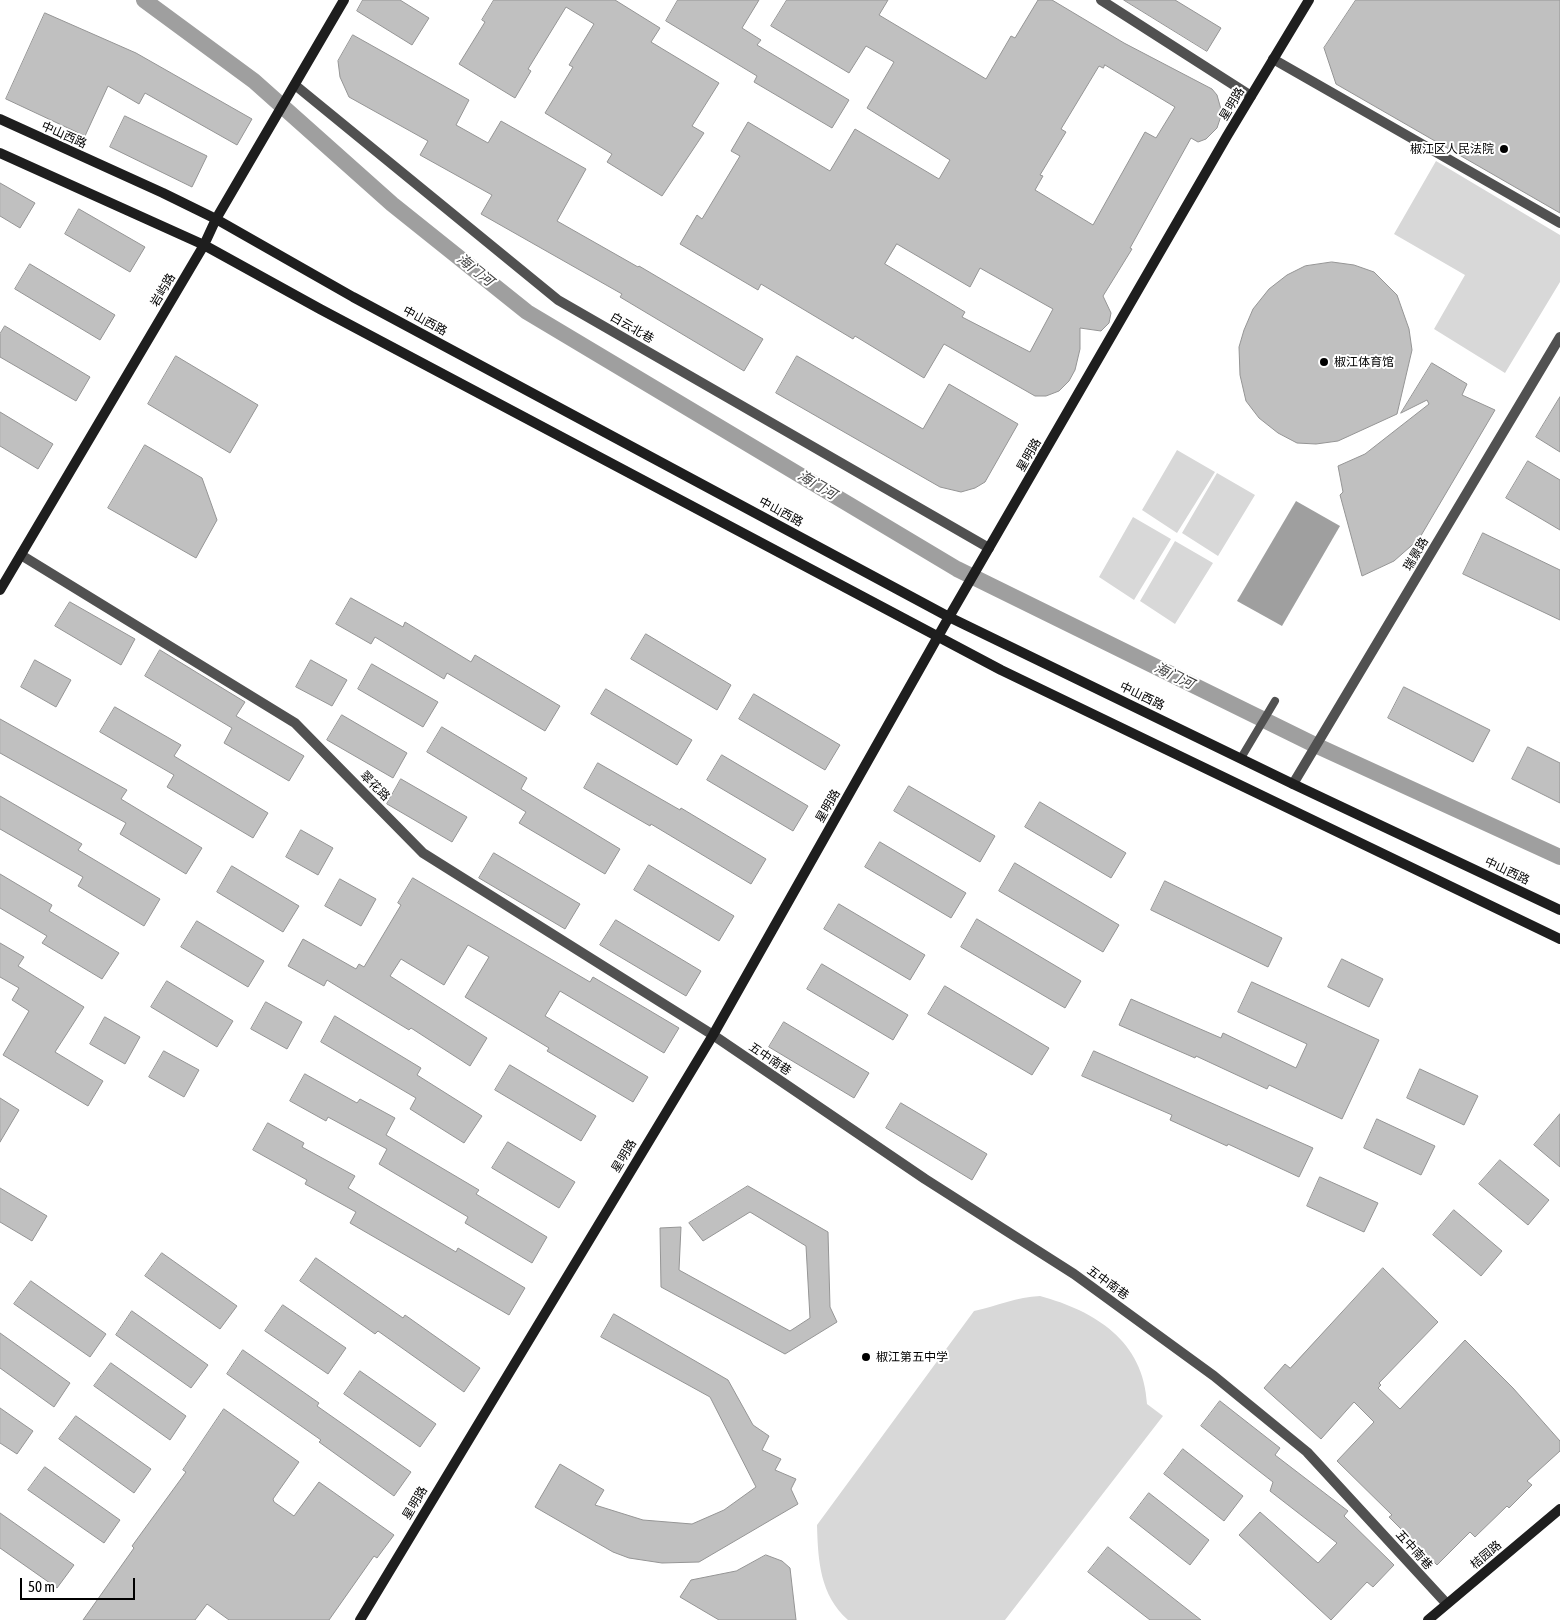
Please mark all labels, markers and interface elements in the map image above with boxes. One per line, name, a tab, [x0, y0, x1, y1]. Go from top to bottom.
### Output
street label: 星明路	[1217, 85, 1247, 123]
street label: 中山西路	[39, 119, 89, 151]
place label: 椒江区人民法院	[1410, 142, 1494, 156]
marker: 椒江区人民法院	[1498, 143, 1510, 155]
water label: 海门河	[453, 250, 497, 290]
street label: 岩屿路	[148, 271, 178, 309]
street label: 中山西路	[400, 303, 450, 339]
street label: 白云北巷	[608, 310, 656, 346]
place label: 椒江体育馆	[1334, 355, 1394, 369]
marker: 椒江体育馆	[1318, 356, 1330, 368]
street label: 星明路	[1014, 436, 1044, 474]
water label: 海门河	[795, 467, 839, 503]
street label: 中山西路	[756, 494, 806, 530]
street label: 瑞景路	[1401, 535, 1431, 573]
water label: 海门河	[1151, 659, 1197, 693]
street label: 中山西路	[1117, 679, 1167, 713]
street label: 翠花路	[357, 768, 393, 804]
street label: 星明路	[813, 787, 843, 825]
street label: 中山西路	[1482, 854, 1532, 888]
street label: 五中南巷	[746, 1040, 794, 1078]
street label: 星明路	[609, 1137, 639, 1175]
street label: 五中南巷	[1084, 1263, 1132, 1303]
place label: 椒江第五中学	[876, 1350, 948, 1364]
marker: 椒江第五中学	[860, 1351, 872, 1363]
street label: 星明路	[400, 1484, 430, 1522]
street label: 五中南巷	[1393, 1527, 1435, 1573]
street label: 桔园路	[1468, 1538, 1504, 1572]
scale bar	[22, 1568, 138, 1600]
text: 50 m	[28, 1578, 55, 1595]

